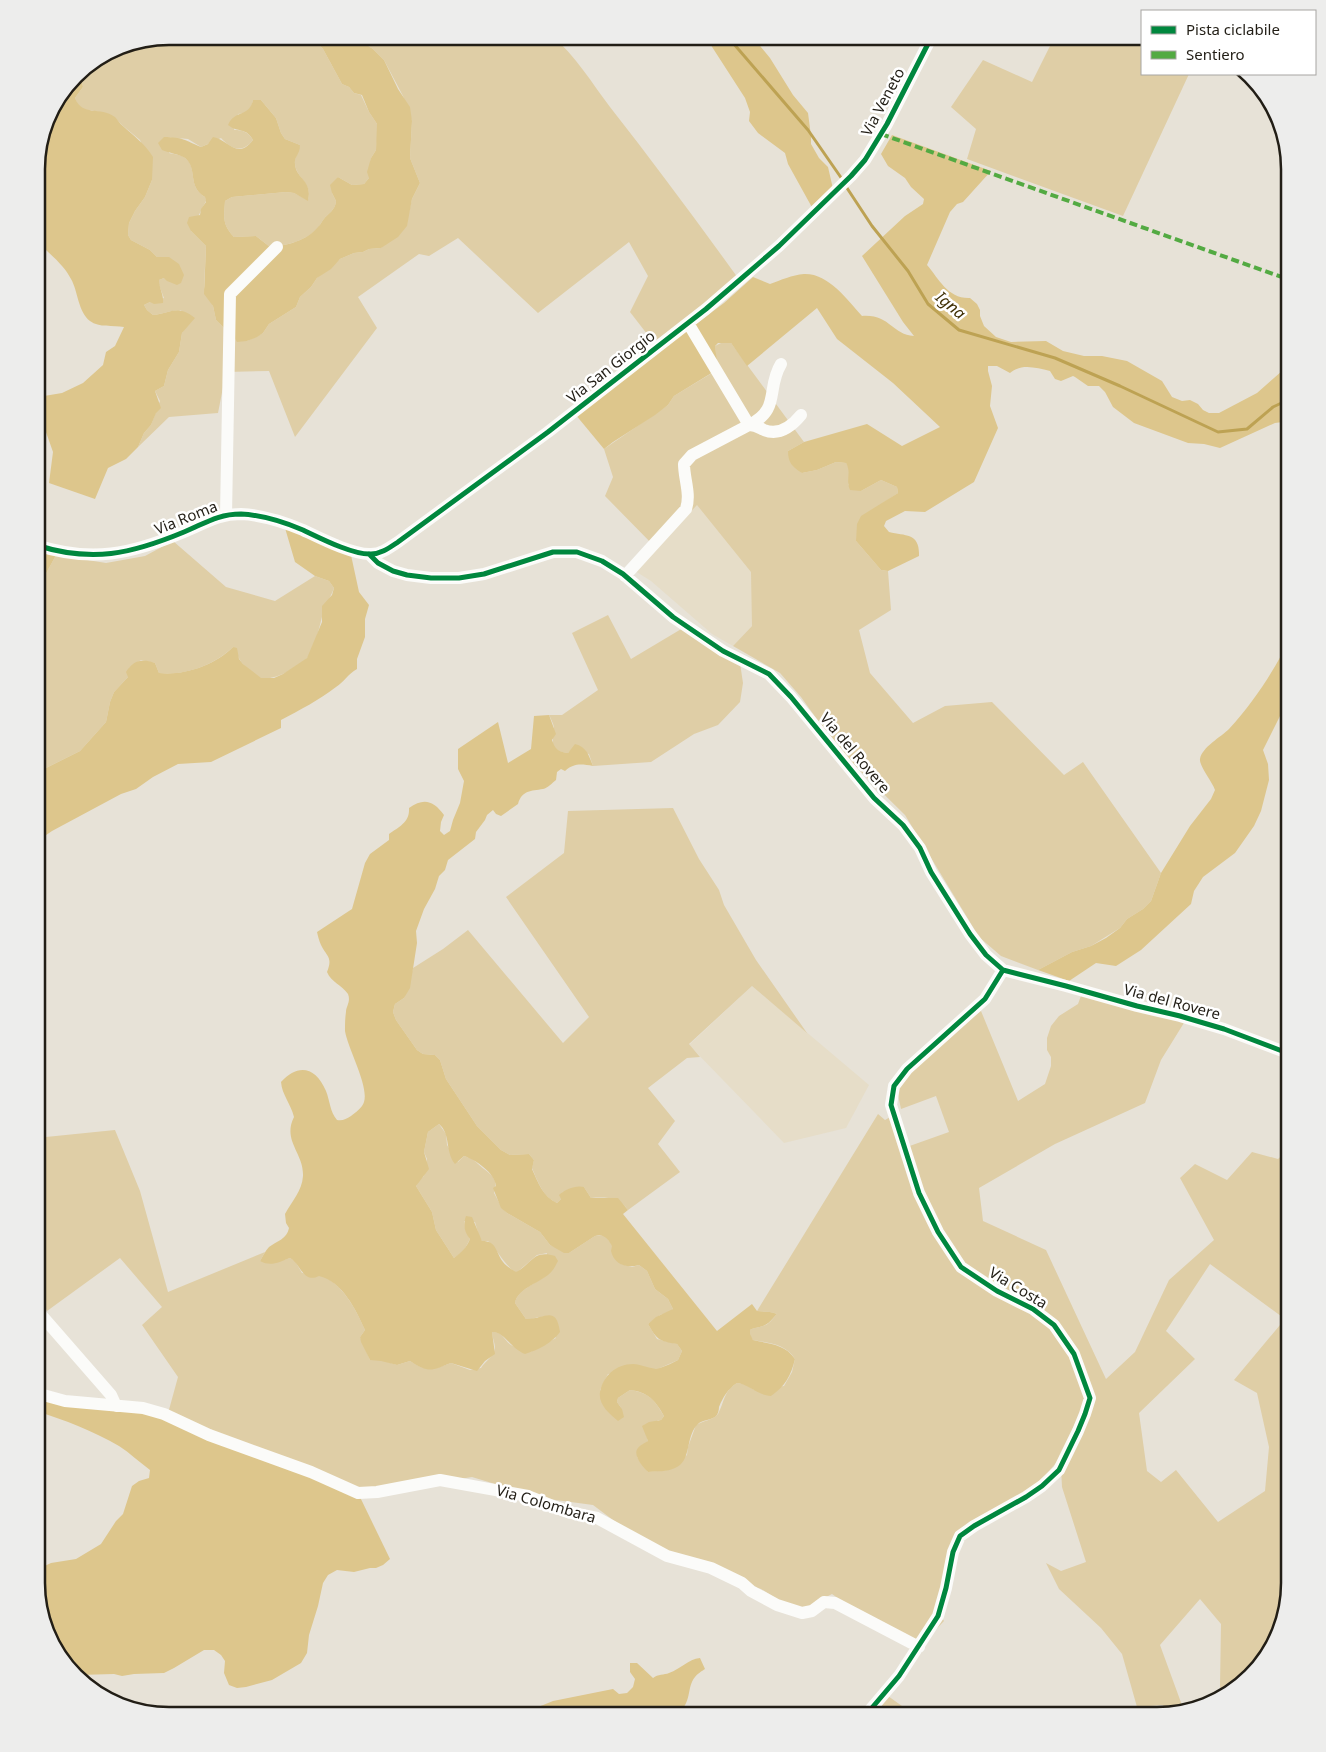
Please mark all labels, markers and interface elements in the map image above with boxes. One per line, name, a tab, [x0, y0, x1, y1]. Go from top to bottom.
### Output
legend	[1141, 10, 1316, 75]
text: Pista ciclabile	[1186, 19, 1280, 39]
text: Sentiero	[1186, 44, 1245, 64]
street label: Via Veneto	[856, 64, 908, 139]
water label: Igna	[931, 285, 971, 324]
street label: Via San Giorgio	[562, 325, 659, 407]
street label: Via Roma	[151, 495, 220, 539]
street label: Via del Rovere	[816, 708, 895, 797]
street label: Via del Rovere	[1122, 979, 1223, 1024]
street label: Via Costa	[986, 1262, 1051, 1312]
street label: Via Colombara	[494, 1479, 598, 1527]

